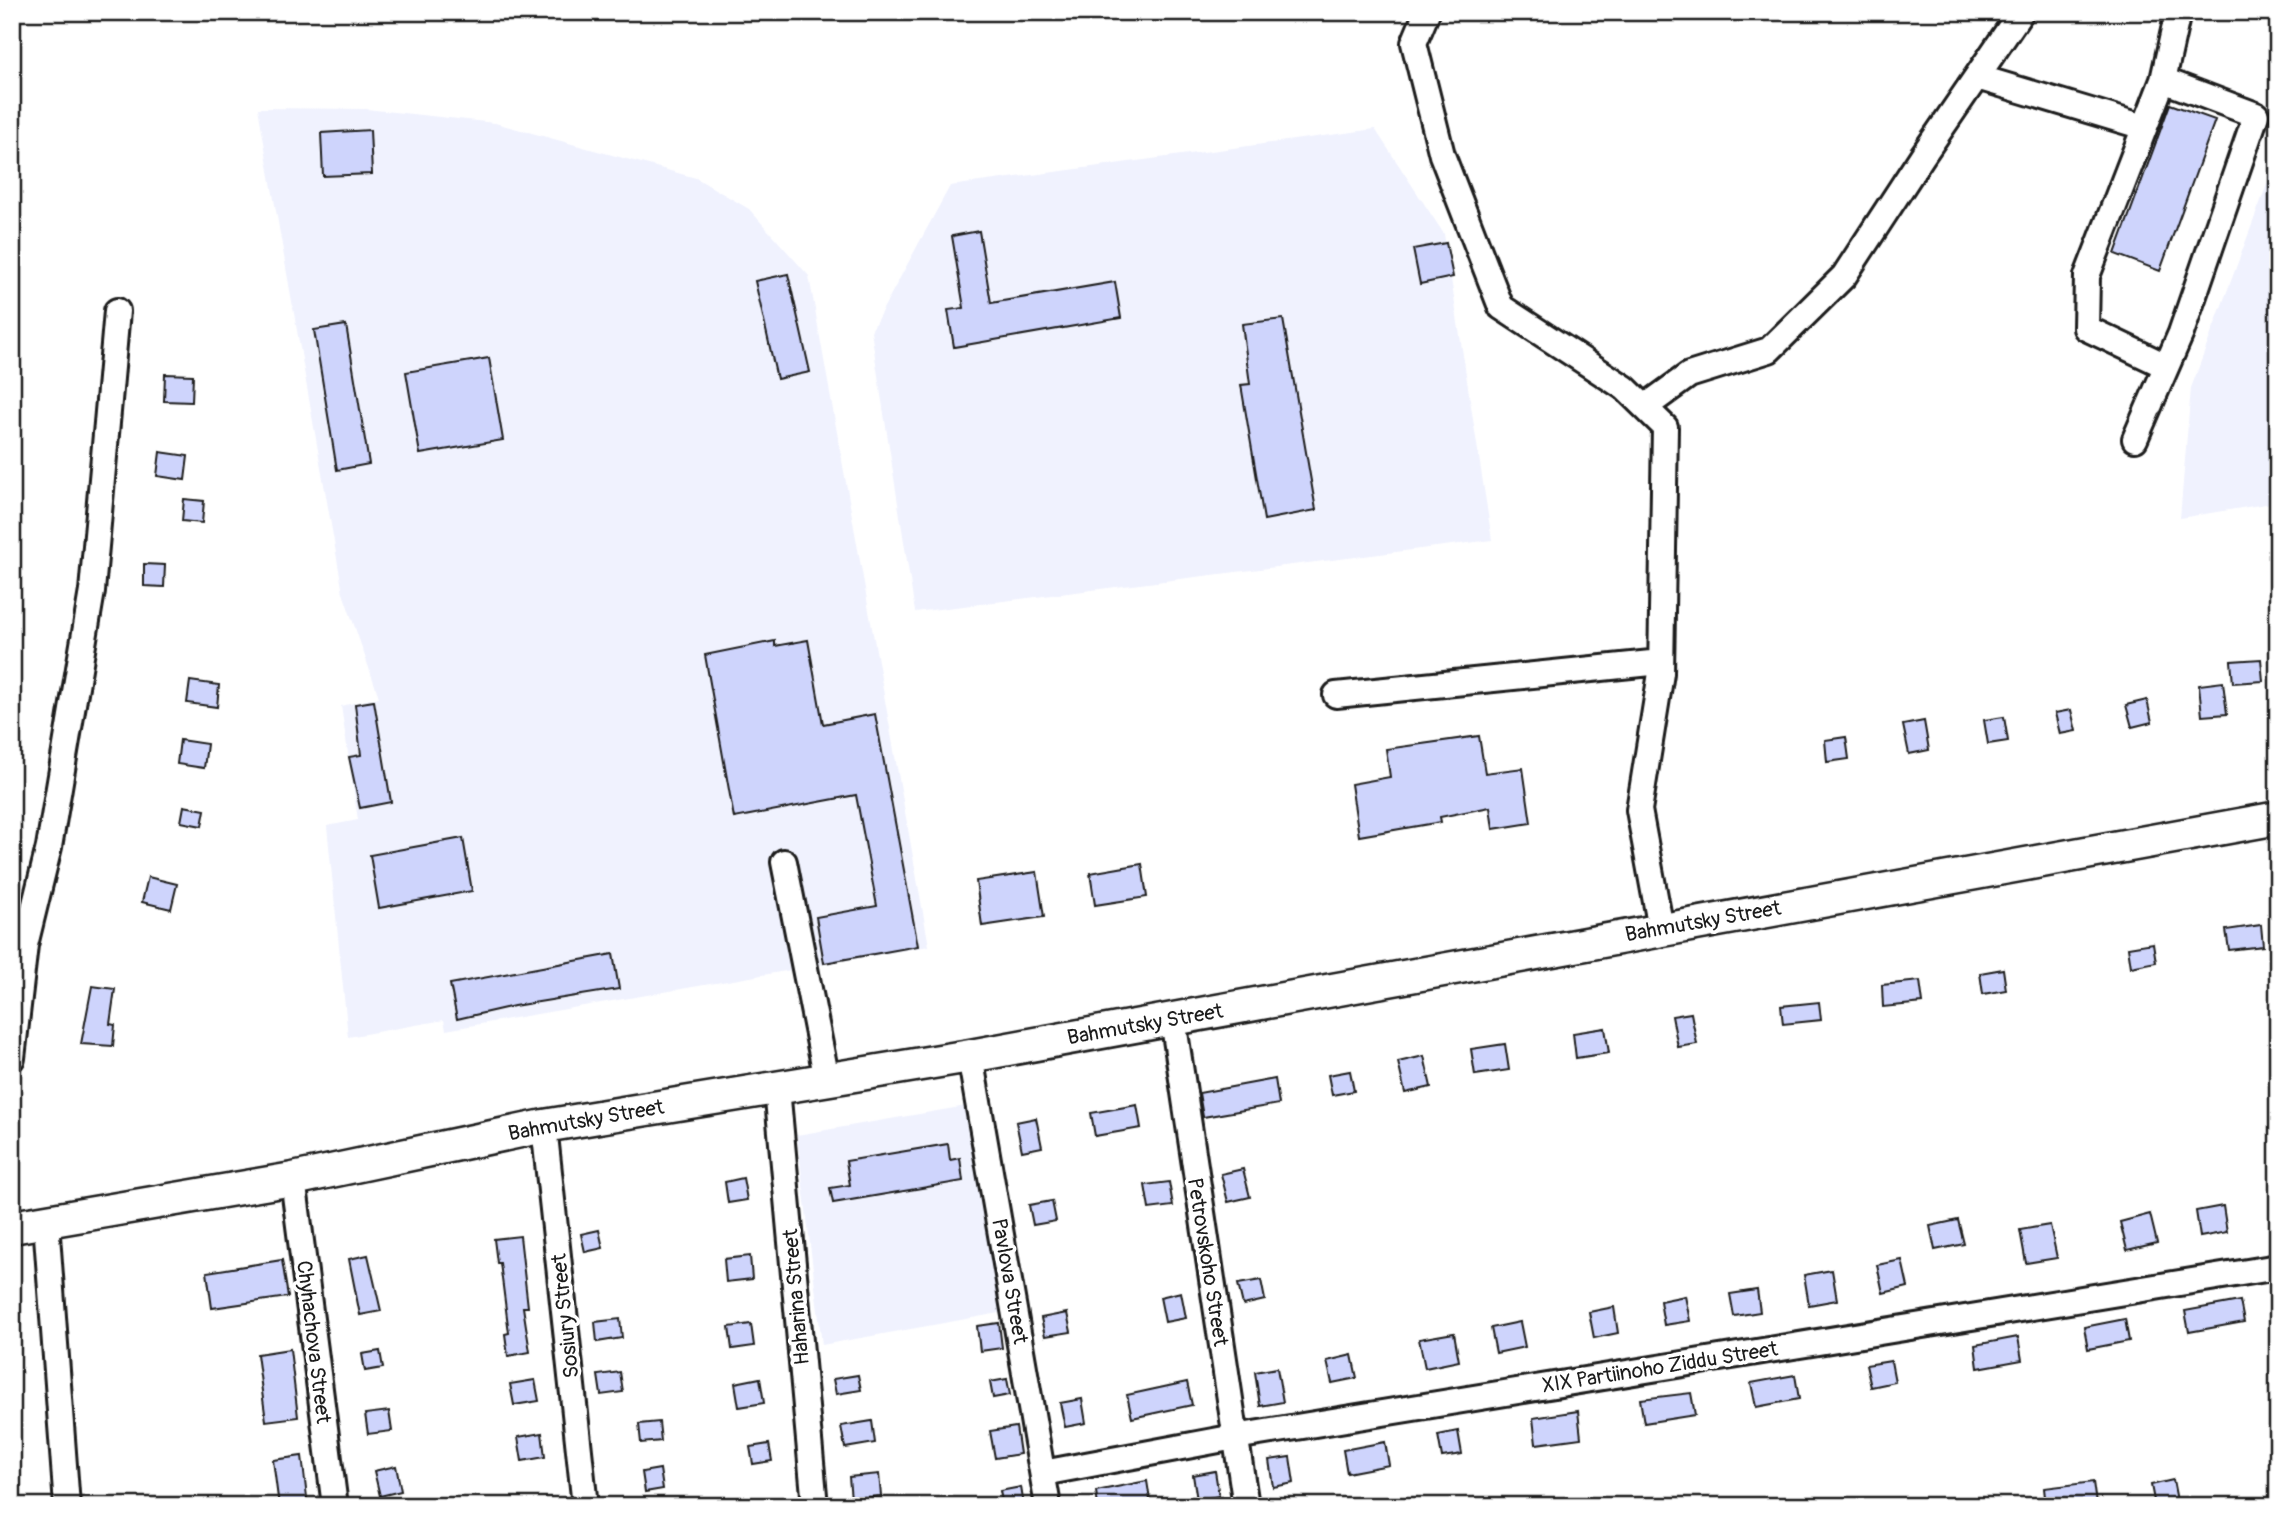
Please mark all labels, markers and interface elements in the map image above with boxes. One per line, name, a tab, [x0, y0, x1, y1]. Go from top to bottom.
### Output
street label: Bahmutsky Street	[1623, 894, 1784, 948]
street label: Bahmutsky Street	[1065, 997, 1226, 1051]
street label: Bahmutsky Street	[506, 1093, 667, 1147]
street label: Petrovskoho Street	[1181, 1176, 1234, 1349]
street label: Pavlova Street	[985, 1216, 1034, 1346]
street label: Haharina Street	[777, 1227, 816, 1366]
street label: Sosiury Street	[545, 1252, 585, 1380]
street label: Chyhachova Street	[290, 1259, 337, 1426]
street label: XIX Partiinoho Ziddu Street	[1540, 1335, 1780, 1399]

